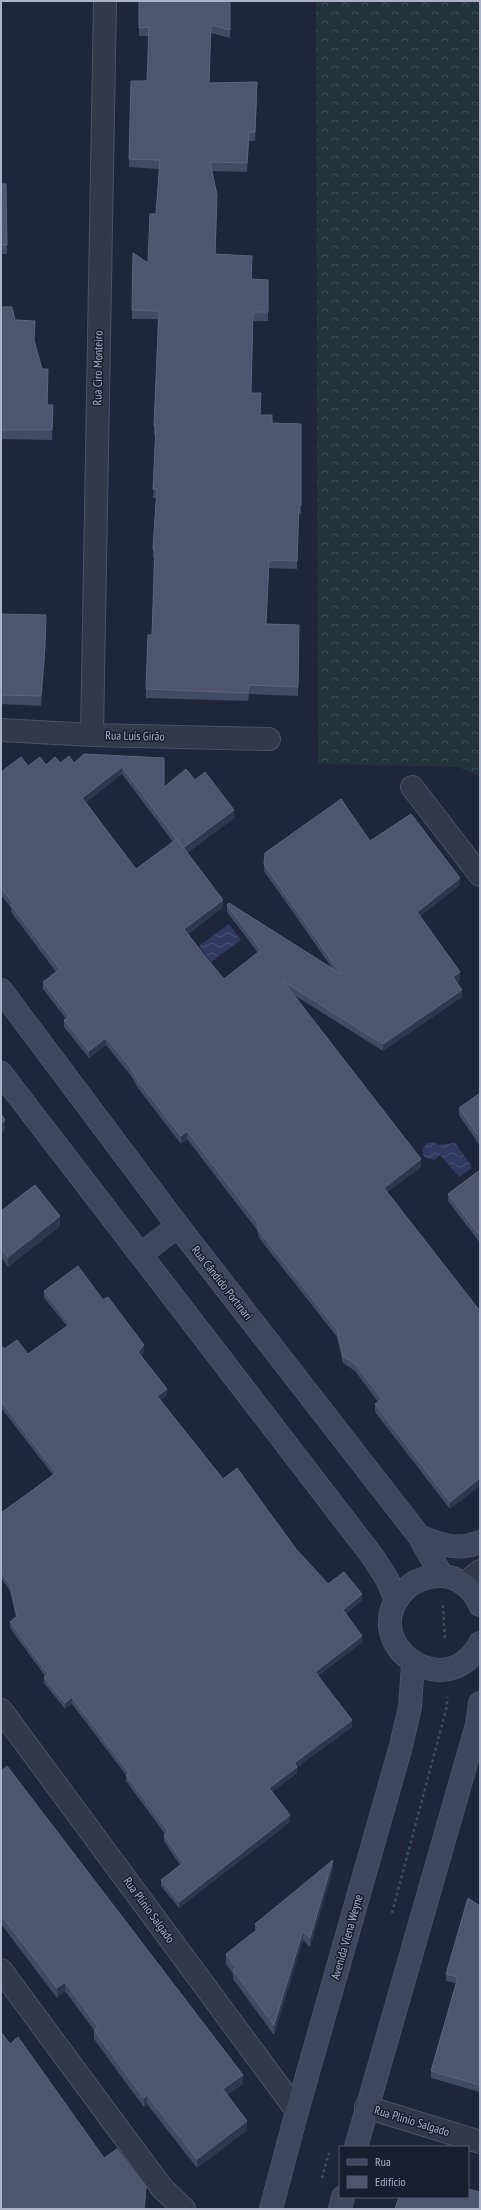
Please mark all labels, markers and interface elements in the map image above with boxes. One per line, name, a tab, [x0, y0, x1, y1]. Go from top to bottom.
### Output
street label: Rua Ciro Monteiro	[89, 330, 106, 405]
street label: Rua Luís Girão	[105, 727, 165, 744]
street label: Rua Cândido Portinari	[189, 1242, 256, 1323]
street label: Rua Plínio Salgado	[120, 1874, 178, 1946]
street label: Avenida Viena Weyne	[327, 1893, 366, 1981]
street label: Rua Plínio Salgado	[373, 2102, 452, 2139]
legend	[339, 2146, 469, 2198]
text: Rua	[375, 2154, 391, 2169]
text: Edifício	[375, 2174, 406, 2189]

